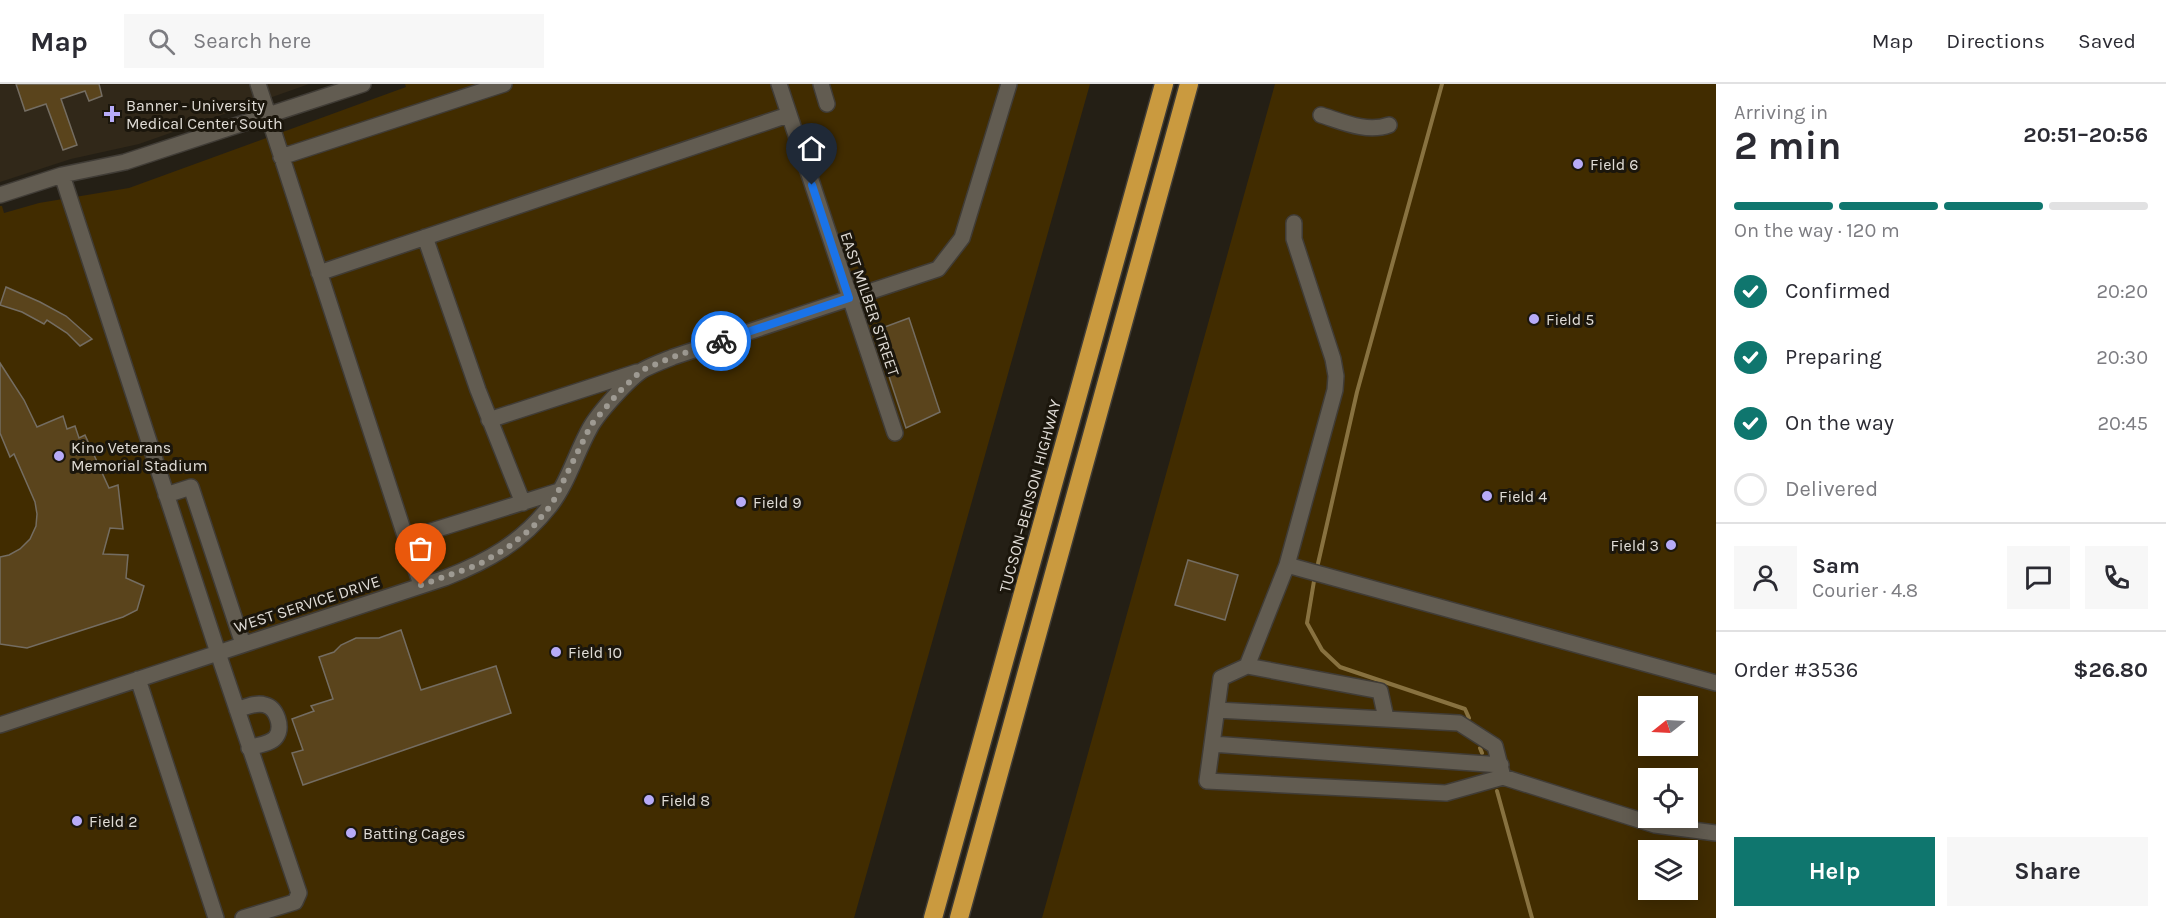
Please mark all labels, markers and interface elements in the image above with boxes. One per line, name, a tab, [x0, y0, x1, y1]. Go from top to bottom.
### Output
search box	[124, 14, 544, 68]
text: Map	[30, 25, 88, 58]
icon: search	[145, 25, 178, 58]
text: Search here	[193, 28, 311, 54]
text: Map	[1872, 29, 1913, 53]
text: Directions	[1946, 29, 2045, 53]
text: Saved	[2078, 29, 2136, 53]
place label: Banner - University Medical Center South	[126, 96, 283, 133]
text: Arriving in	[1734, 101, 1828, 124]
marker: Banner - University Medical Center South	[103, 105, 121, 123]
text: 20:51–20:56	[2023, 122, 2148, 148]
pin	[786, 123, 837, 185]
text: 2 min	[1734, 123, 1842, 169]
icon: home	[795, 132, 828, 165]
place label: Field 6	[1590, 155, 1638, 174]
marker: Field 6	[1571, 157, 1585, 171]
text: On the way · 120 m	[1734, 219, 1900, 242]
street label: EAST MILBER STREET	[836, 229, 904, 379]
icon: check	[1734, 275, 1767, 308]
text: Confirmed	[1785, 278, 1891, 304]
text: 20:20	[2096, 280, 2148, 303]
place label: Field 5	[1546, 310, 1594, 329]
courier	[691, 311, 751, 371]
marker: Field 5	[1527, 312, 1541, 326]
icon: bike	[705, 325, 738, 358]
icon: check	[1734, 341, 1767, 374]
text: Preparing	[1785, 344, 1882, 370]
text: 20:30	[2096, 346, 2148, 369]
street label: TUCSON–BENSON HIGHWAY	[995, 397, 1065, 595]
icon: check	[1734, 407, 1767, 440]
text: On the way	[1785, 410, 1894, 436]
text: 20:45	[2097, 412, 2148, 435]
place label: Kino Veterans Memorial Stadium	[71, 438, 208, 475]
marker: Kino Veterans Memorial Stadium	[52, 449, 66, 463]
text: Delivered	[1785, 476, 1878, 502]
place label: Field 4	[1499, 487, 1547, 506]
marker: Field 4	[1480, 489, 1494, 503]
place label: Field 9	[753, 493, 801, 512]
marker: Field 9	[734, 495, 748, 509]
pin	[395, 523, 446, 585]
icon: bag	[404, 532, 437, 565]
place label: Field 3	[1610, 536, 1659, 555]
marker: Field 3	[1664, 538, 1678, 552]
button: person	[1734, 546, 1797, 609]
button: chat	[2007, 546, 2070, 609]
button: phone	[2085, 546, 2148, 609]
text: Sam	[1812, 553, 1860, 579]
street label: WEST SERVICE DRIVE	[232, 571, 382, 637]
text: Courier · 4.8	[1812, 579, 1918, 602]
place label: Field 10	[568, 643, 622, 662]
marker: Field 10	[549, 645, 563, 659]
text: Order #3536	[1734, 657, 1858, 683]
text: $26.80	[2073, 657, 2148, 683]
north arrow	[1638, 696, 1698, 756]
map controls	[1638, 696, 1698, 900]
button: locate	[1638, 768, 1698, 828]
place label: Field 8	[661, 791, 710, 810]
marker: Field 8	[642, 793, 656, 807]
place label: Field 2	[89, 812, 137, 831]
marker: Field 2	[70, 814, 84, 828]
place label: Batting Cages	[363, 824, 465, 843]
marker: Batting Cages	[344, 826, 358, 840]
button: Help	[1734, 837, 1935, 906]
button: Share	[1947, 837, 2148, 906]
button: layers	[1638, 840, 1698, 900]

